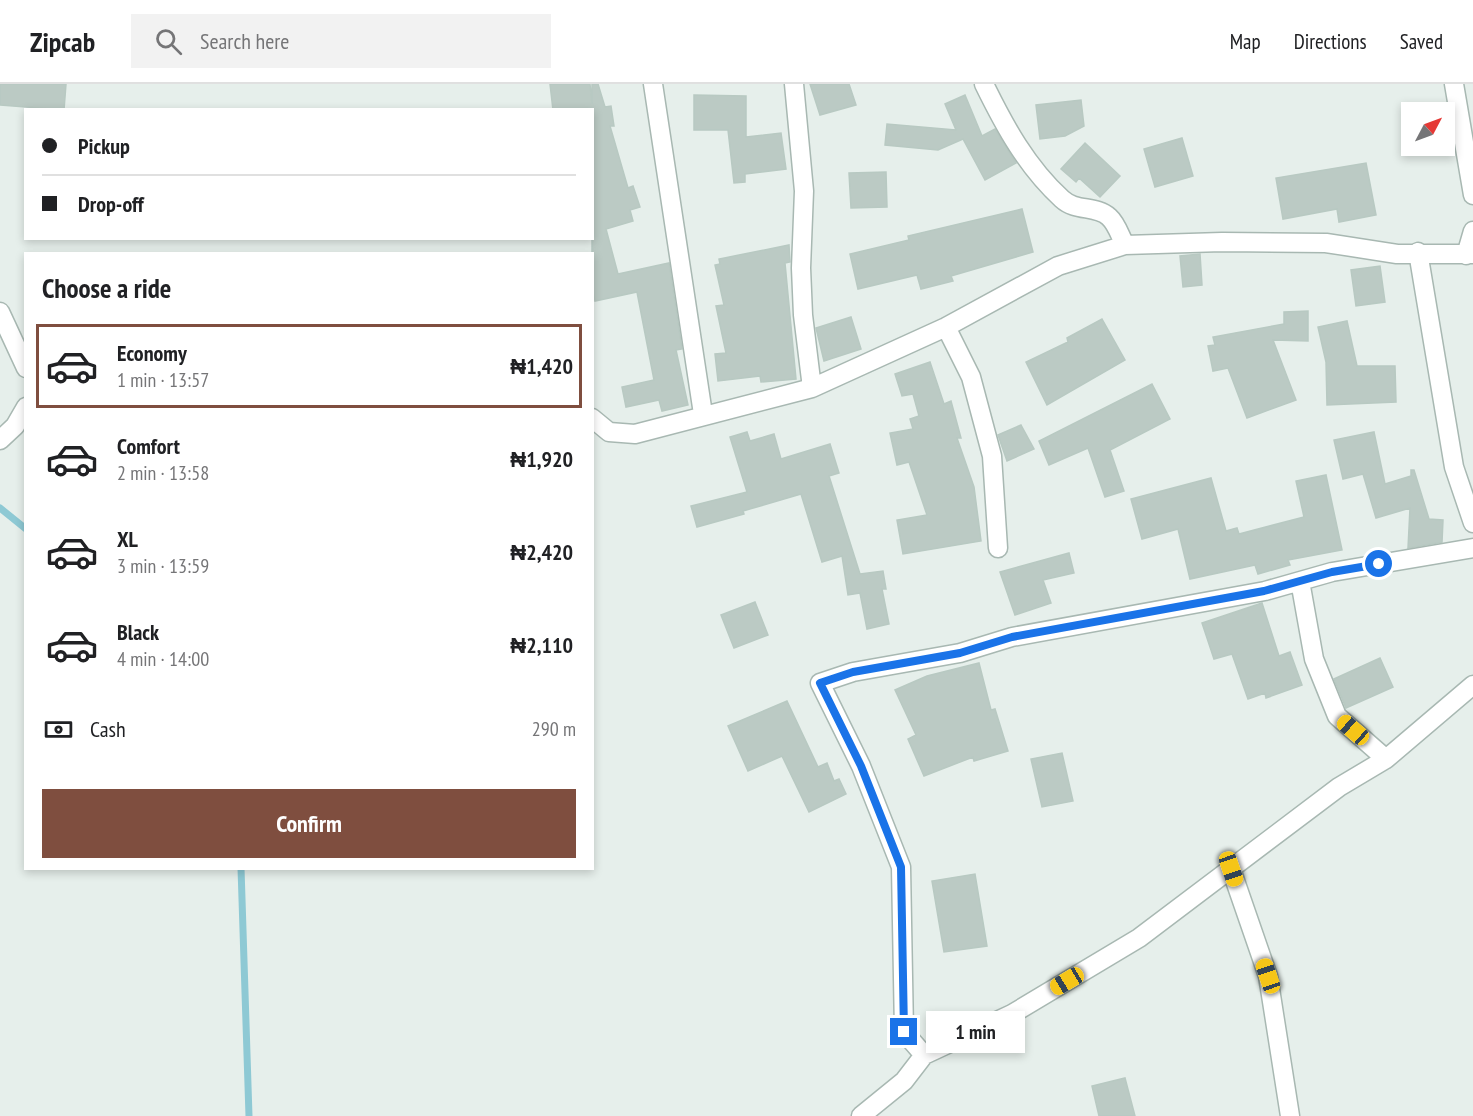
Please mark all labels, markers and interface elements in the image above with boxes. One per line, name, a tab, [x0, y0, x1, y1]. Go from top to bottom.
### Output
search box	[131, 14, 551, 68]
text: Zipcab	[30, 23, 95, 60]
icon: search	[152, 25, 185, 58]
text: Search here	[200, 27, 289, 55]
text: Map	[1230, 28, 1261, 55]
text: Directions	[1294, 28, 1367, 55]
text: Saved	[1400, 28, 1443, 55]
north arrow	[1401, 102, 1455, 156]
map controls	[1401, 102, 1455, 156]
text: Pickup	[78, 132, 130, 160]
text: Drop-off	[78, 190, 144, 218]
text: Choose a ride	[42, 271, 171, 305]
icon: car	[45, 339, 99, 393]
text: Economy	[117, 339, 187, 367]
text: ₦1,420	[510, 352, 573, 380]
text: 1 min · 13:57	[117, 367, 209, 393]
icon: car	[45, 432, 99, 486]
text: Comfort	[117, 432, 180, 460]
text: ₦1,920	[510, 445, 573, 473]
text: 2 min · 13:58	[117, 460, 209, 486]
icon: car	[45, 525, 99, 579]
text: XL	[117, 525, 138, 553]
text: ₦2,420	[510, 538, 573, 566]
route start	[1365, 550, 1392, 577]
text: 3 min · 13:59	[117, 553, 209, 579]
icon: car	[45, 618, 99, 672]
text: Black	[117, 618, 159, 646]
text: ₦2,110	[510, 631, 573, 659]
text: 4 min · 14:00	[117, 646, 209, 672]
car	[1334, 711, 1372, 749]
icon: cash	[42, 713, 75, 746]
text: Cash	[90, 715, 126, 743]
text: 290 m	[532, 716, 576, 742]
button: Confirm	[42, 789, 576, 858]
car	[1217, 849, 1245, 889]
car	[1254, 956, 1282, 996]
car	[1047, 964, 1087, 998]
callout: 1 min	[925, 1011, 1024, 1053]
route end	[890, 1018, 917, 1045]
text: 1 min	[955, 1019, 996, 1045]

